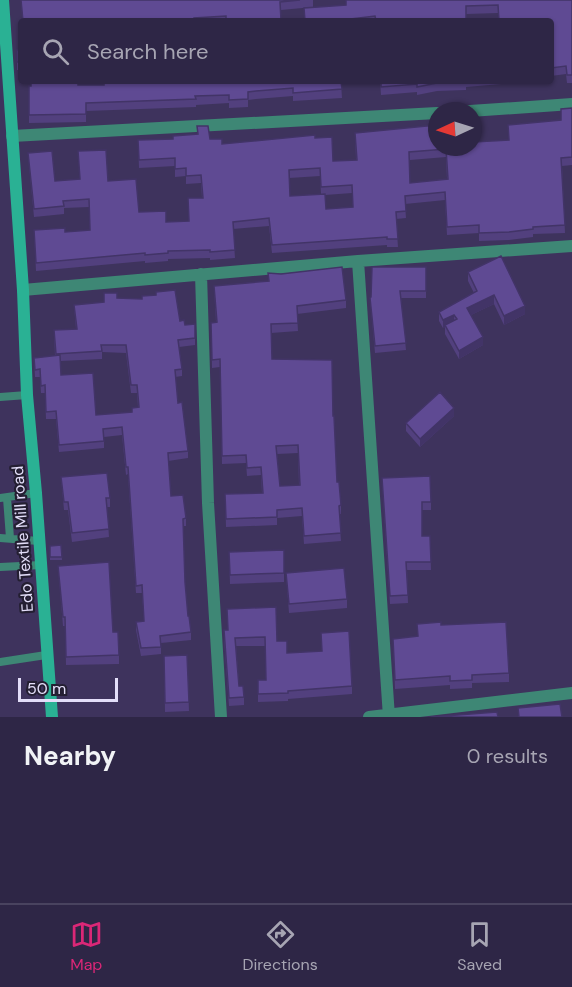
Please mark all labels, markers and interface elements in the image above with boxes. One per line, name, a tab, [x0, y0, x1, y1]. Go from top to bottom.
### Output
search box	[18, 18, 554, 84]
icon: search	[39, 35, 72, 68]
text: Search here	[87, 37, 208, 66]
north arrow	[428, 102, 482, 156]
street label: Edo Textile Mill road	[7, 465, 38, 613]
scale bar	[18, 675, 118, 702]
text: 50 m	[27, 678, 66, 699]
text: Nearby	[24, 739, 116, 773]
text: 0 results	[467, 743, 548, 769]
tab: Map	[70, 918, 103, 975]
tab: Directions	[242, 918, 318, 975]
tab: Saved	[457, 918, 502, 975]

